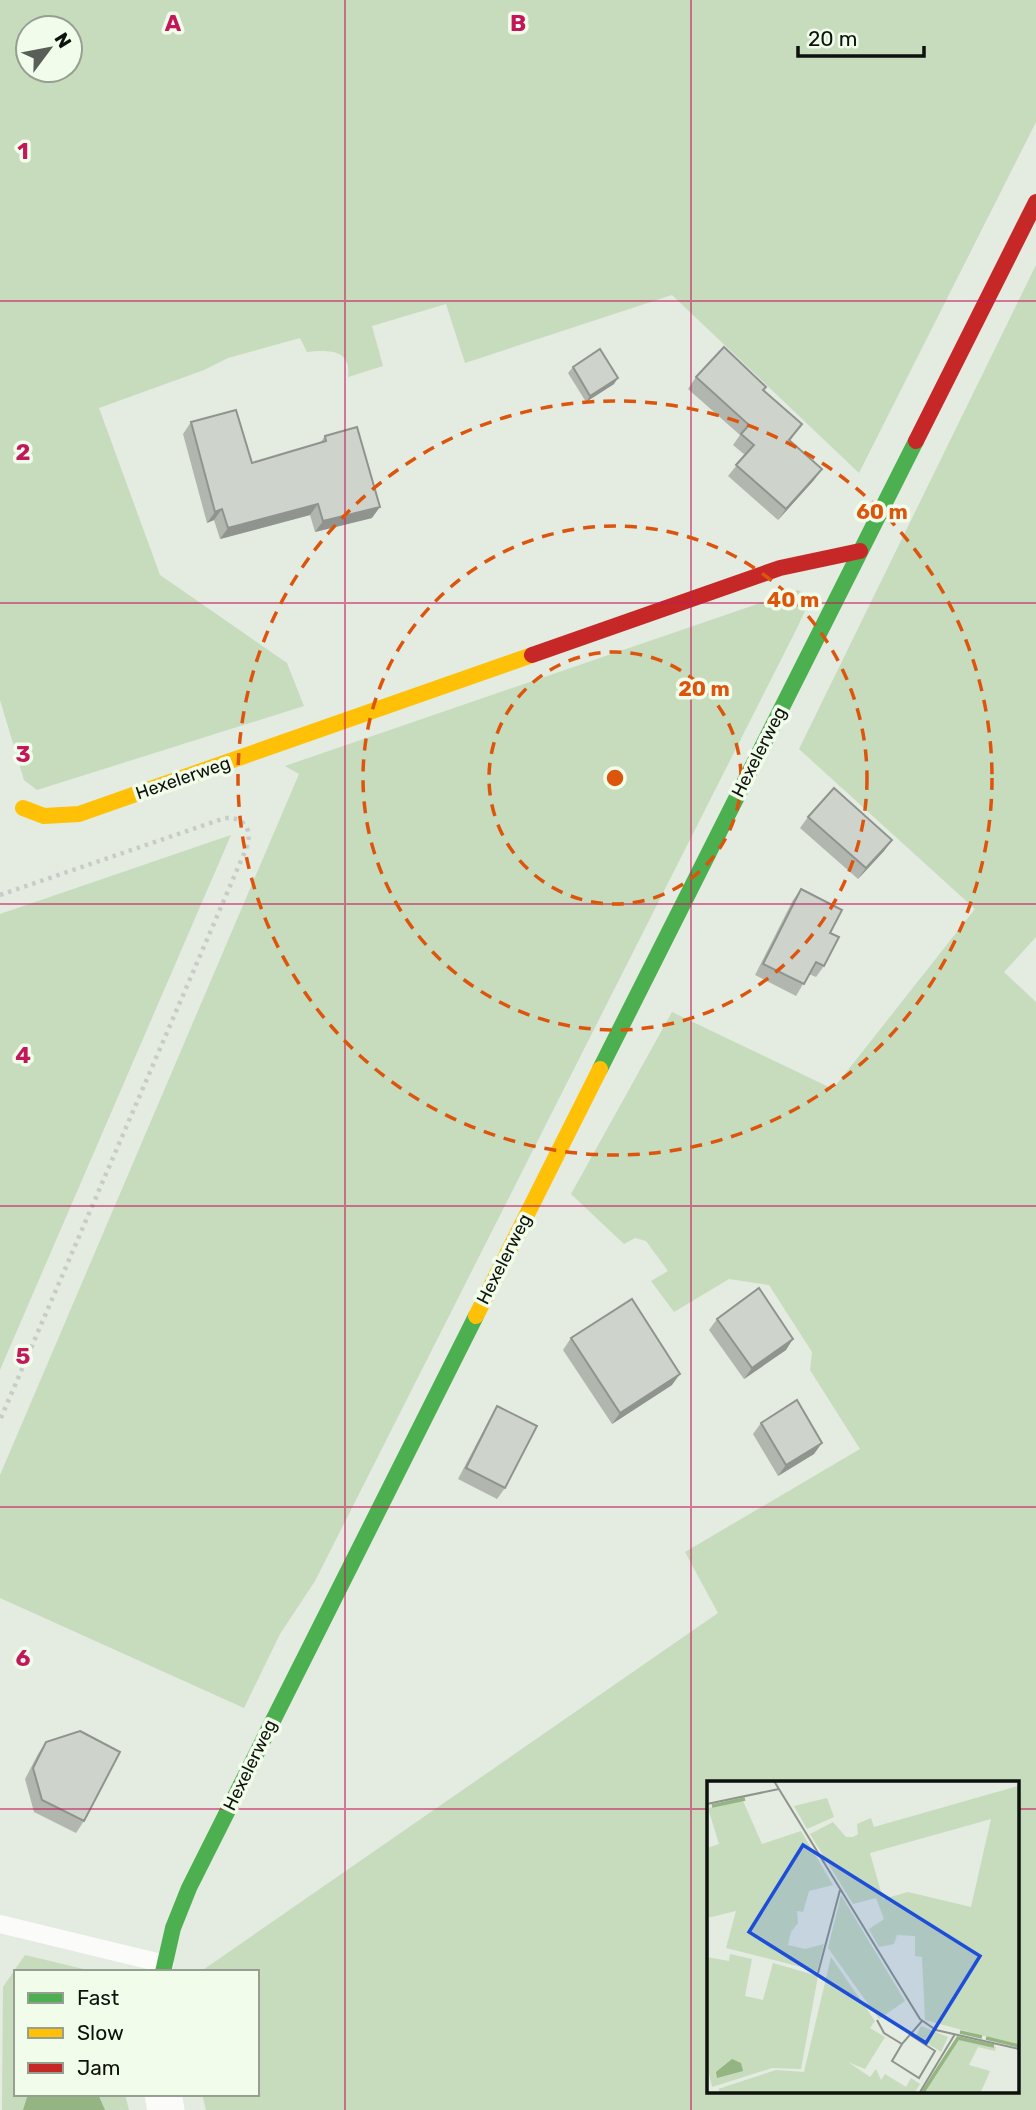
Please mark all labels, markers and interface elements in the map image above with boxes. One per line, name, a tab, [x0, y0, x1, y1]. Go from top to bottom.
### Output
text: A	[165, 9, 182, 37]
text: B	[510, 9, 526, 37]
north arrow	[14, 14, 84, 84]
scale bar	[798, 14, 924, 58]
text: 20 m	[808, 26, 857, 51]
text: N	[50, 28, 76, 52]
text: 1	[17, 137, 29, 165]
text: 2	[16, 438, 30, 466]
text: 60 m	[856, 499, 908, 524]
text: 40 m	[767, 587, 819, 612]
text: 20 m	[678, 676, 730, 701]
street label: Hexelerweg	[727, 703, 791, 801]
text: 3	[15, 740, 31, 768]
street label: Hexelerweg	[133, 752, 233, 804]
centre of rings	[603, 766, 627, 790]
text: 4	[15, 1041, 31, 1069]
street label: Hexelerweg	[472, 1210, 536, 1308]
text: 5	[16, 1342, 31, 1370]
text: 6	[16, 1644, 31, 1672]
street label: Hexelerweg	[219, 1716, 281, 1814]
inset map	[707, 1781, 1018, 2092]
legend	[14, 1970, 259, 2096]
text: Fast	[77, 1985, 119, 2010]
text: Slow	[77, 2020, 124, 2045]
text: Jam	[77, 2055, 121, 2080]

